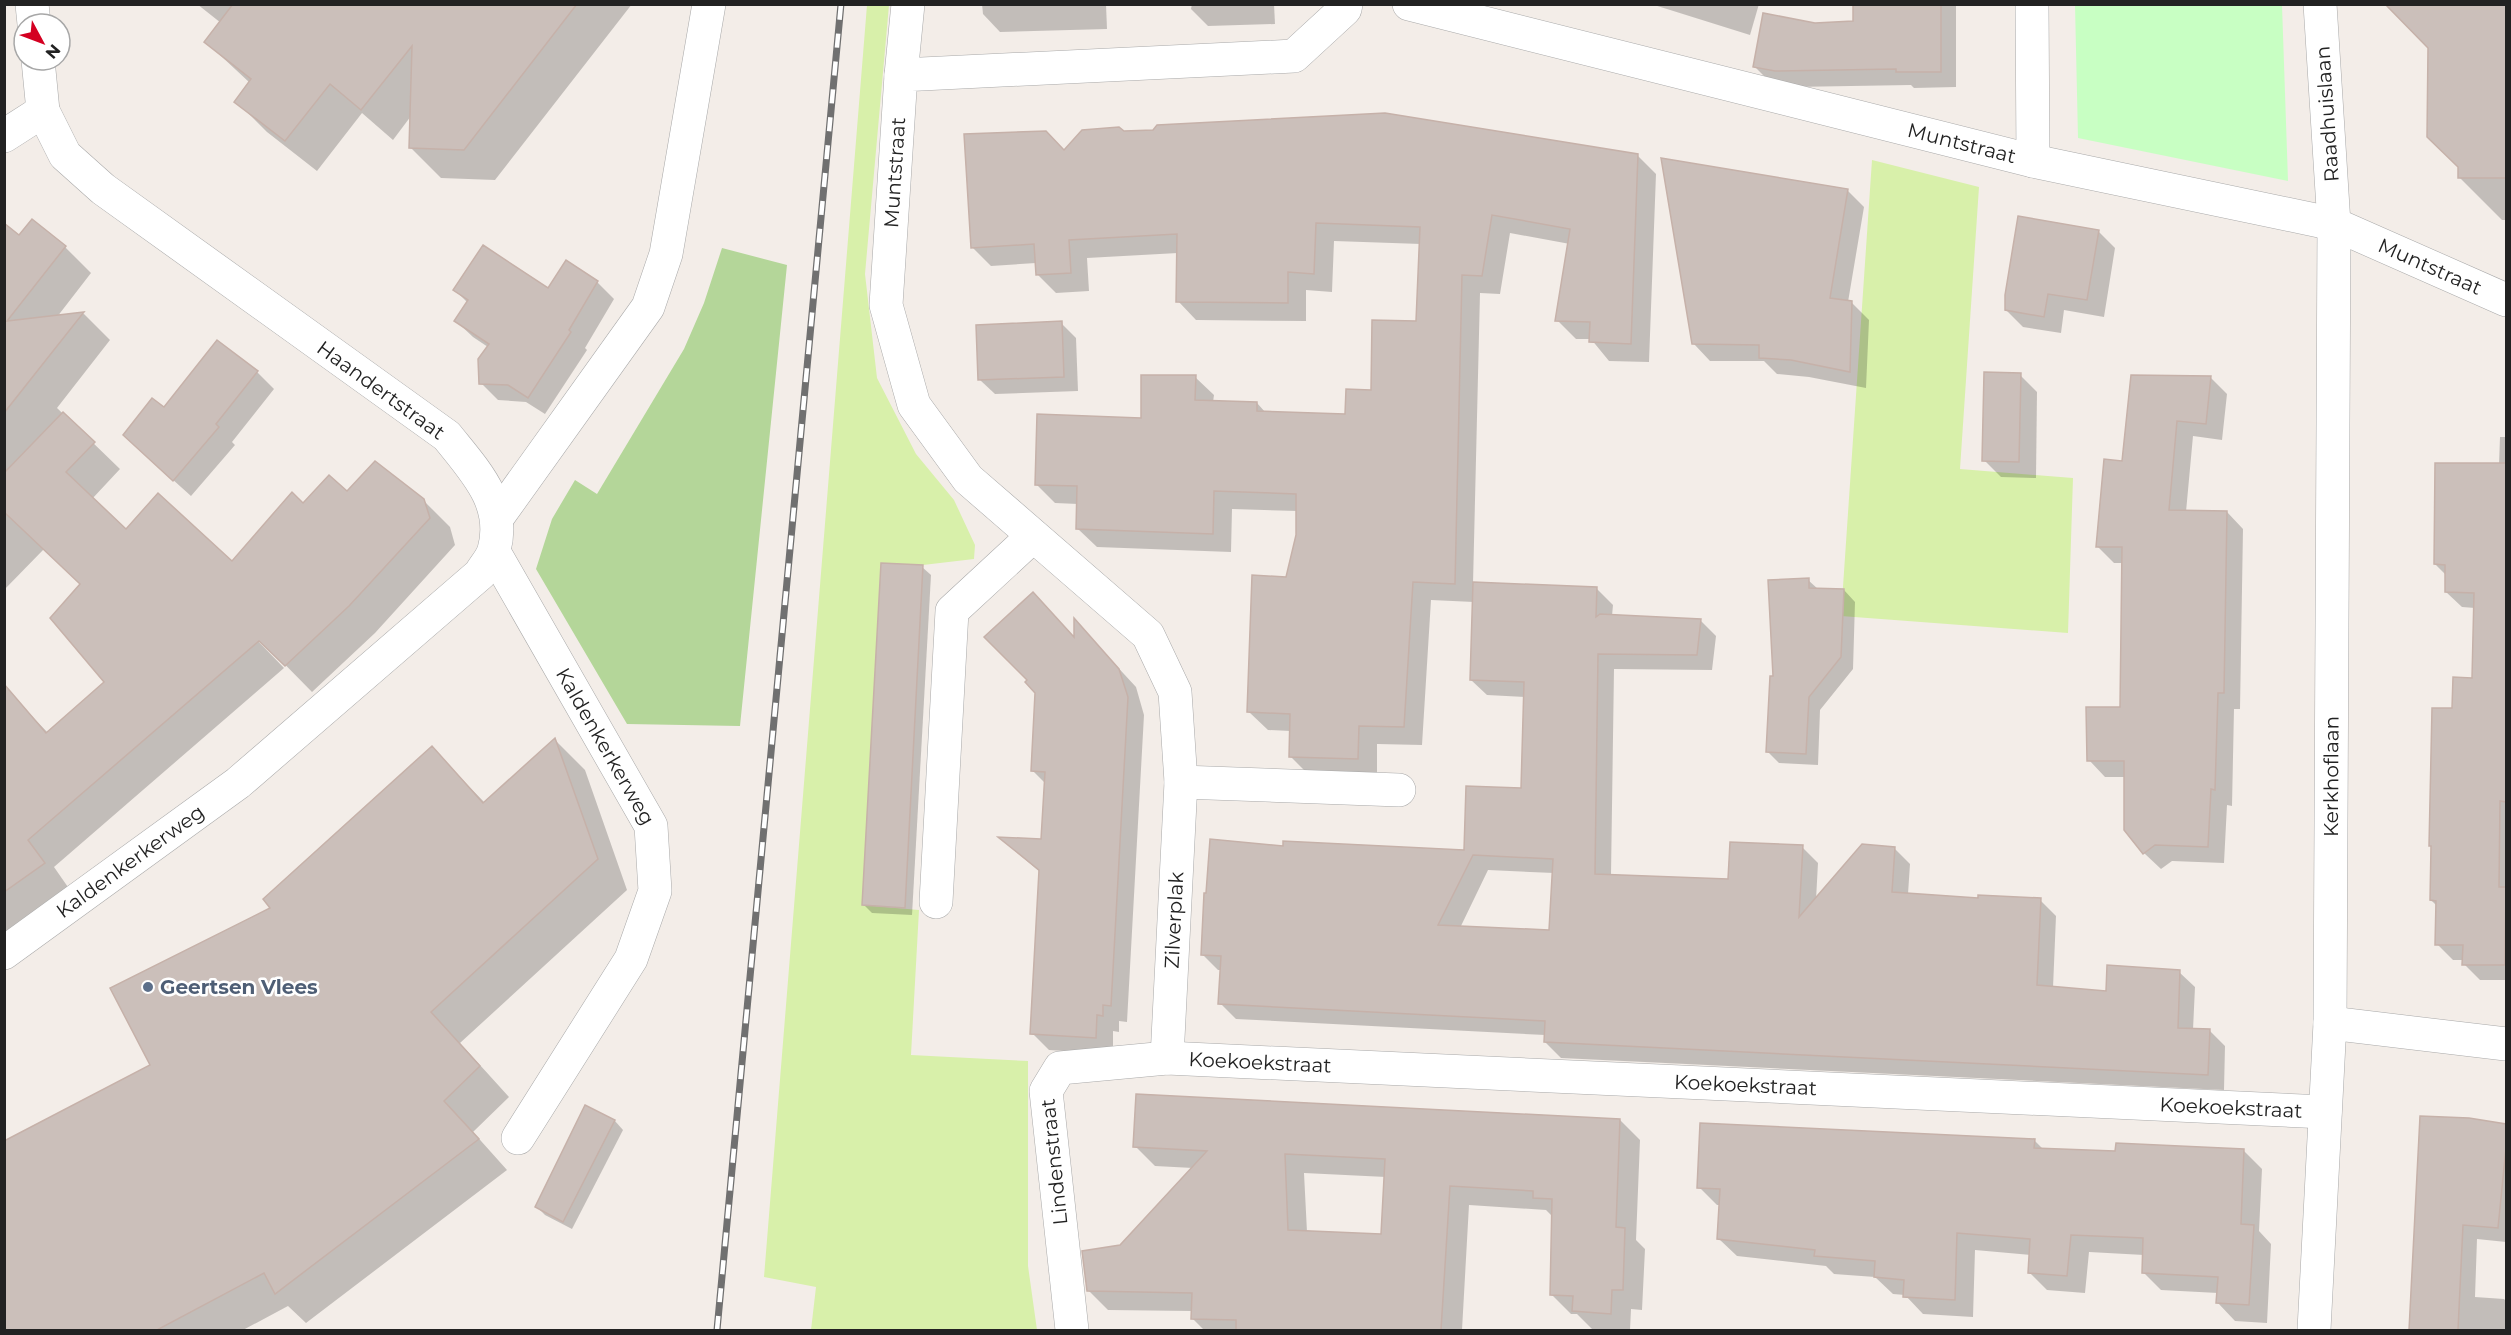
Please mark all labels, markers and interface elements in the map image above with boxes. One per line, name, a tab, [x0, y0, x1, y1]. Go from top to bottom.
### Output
north arrow	[12, 12, 72, 72]
text: N	[42, 40, 64, 63]
street label: Raadhuislaan	[2310, 45, 2344, 183]
street label: Muntstraat	[879, 116, 910, 229]
street label: Muntstraat	[1905, 118, 2019, 168]
street label: Muntstraat	[2374, 233, 2486, 300]
street label: Haandertstraat	[312, 336, 450, 444]
street label: Kaldenkerkerweg	[551, 664, 660, 829]
street label: Kerkhoflaan	[2319, 716, 2344, 837]
street label: Kaldenkerkerweg	[52, 800, 209, 923]
street label: Zilverplak	[1160, 871, 1188, 969]
place label: Geertsen Vlees	[160, 975, 318, 999]
marker: Geertsen Vlees	[141, 980, 155, 994]
street label: Koekoekstraat	[1188, 1047, 1332, 1078]
street label: Koekoekstraat	[1674, 1070, 1818, 1100]
street label: Koekoekstraat	[2159, 1092, 2303, 1123]
street label: Lindenstraat	[1035, 1098, 1073, 1226]

